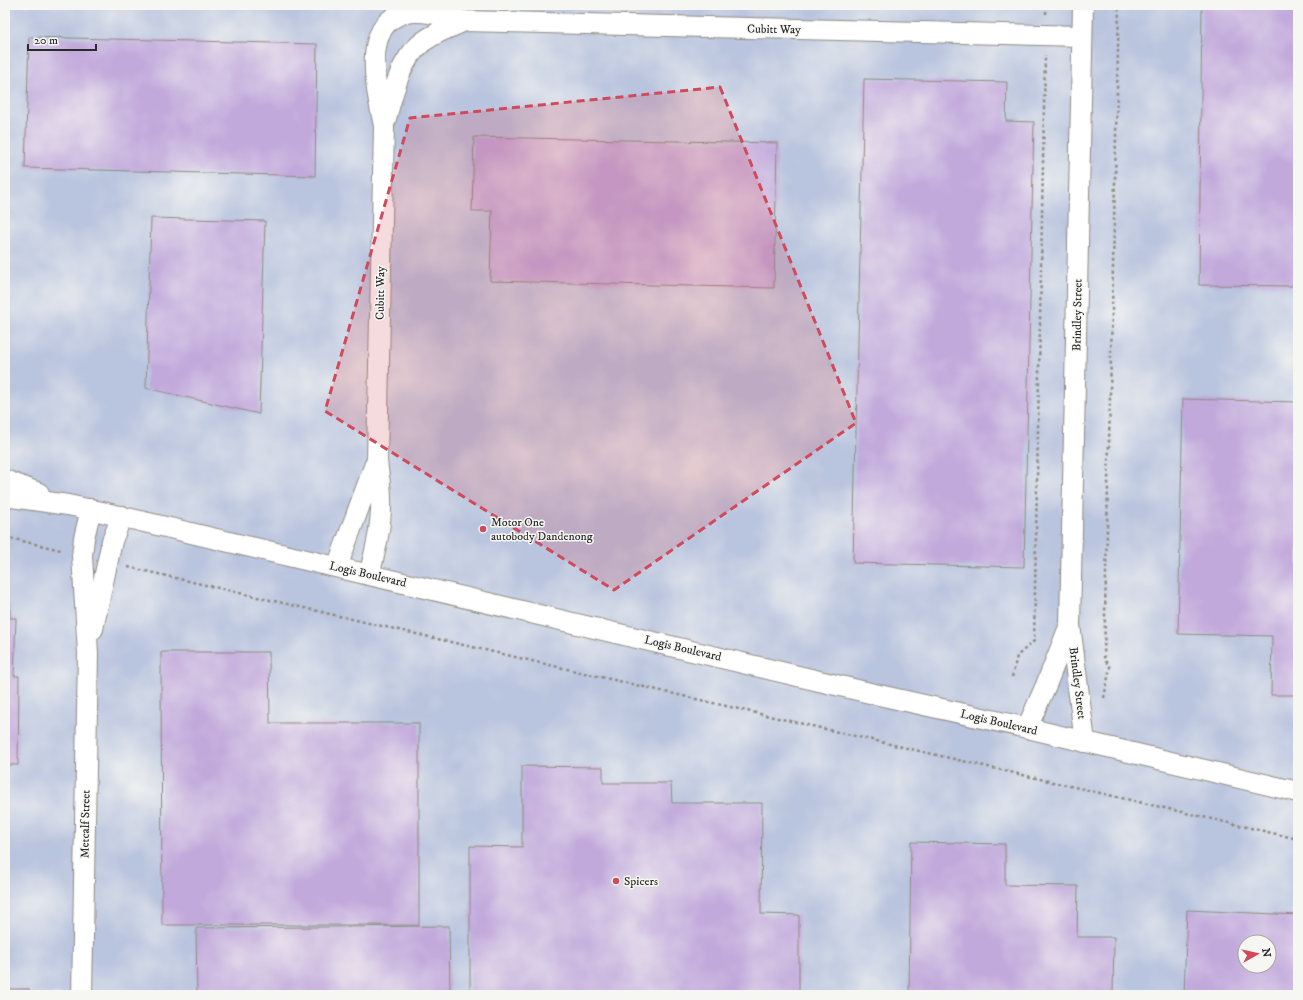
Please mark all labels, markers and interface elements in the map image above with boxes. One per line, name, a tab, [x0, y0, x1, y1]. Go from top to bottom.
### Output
street label: Cubitt Way	[747, 22, 801, 37]
scale bar	[28, 26, 96, 52]
text: 20 m	[34, 33, 58, 48]
street label: Cubitt Way	[373, 266, 388, 320]
street label: Brindley Street	[1069, 278, 1086, 351]
place label: Motor One autobody Dandenong	[491, 515, 593, 544]
marker: Motor One autobody Dandenong	[478, 524, 488, 534]
street label: Logis Boulevard	[328, 558, 408, 591]
street label: Logis Boulevard	[643, 632, 723, 665]
street label: Brindley Street	[1066, 646, 1089, 720]
street label: Logis Boulevard	[959, 706, 1039, 739]
street label: Metcalf Street	[77, 790, 94, 858]
place label: Spicers	[624, 874, 658, 889]
marker: Spicers	[611, 876, 621, 886]
north arrow	[1237, 934, 1277, 974]
text: N	[1258, 947, 1273, 958]

